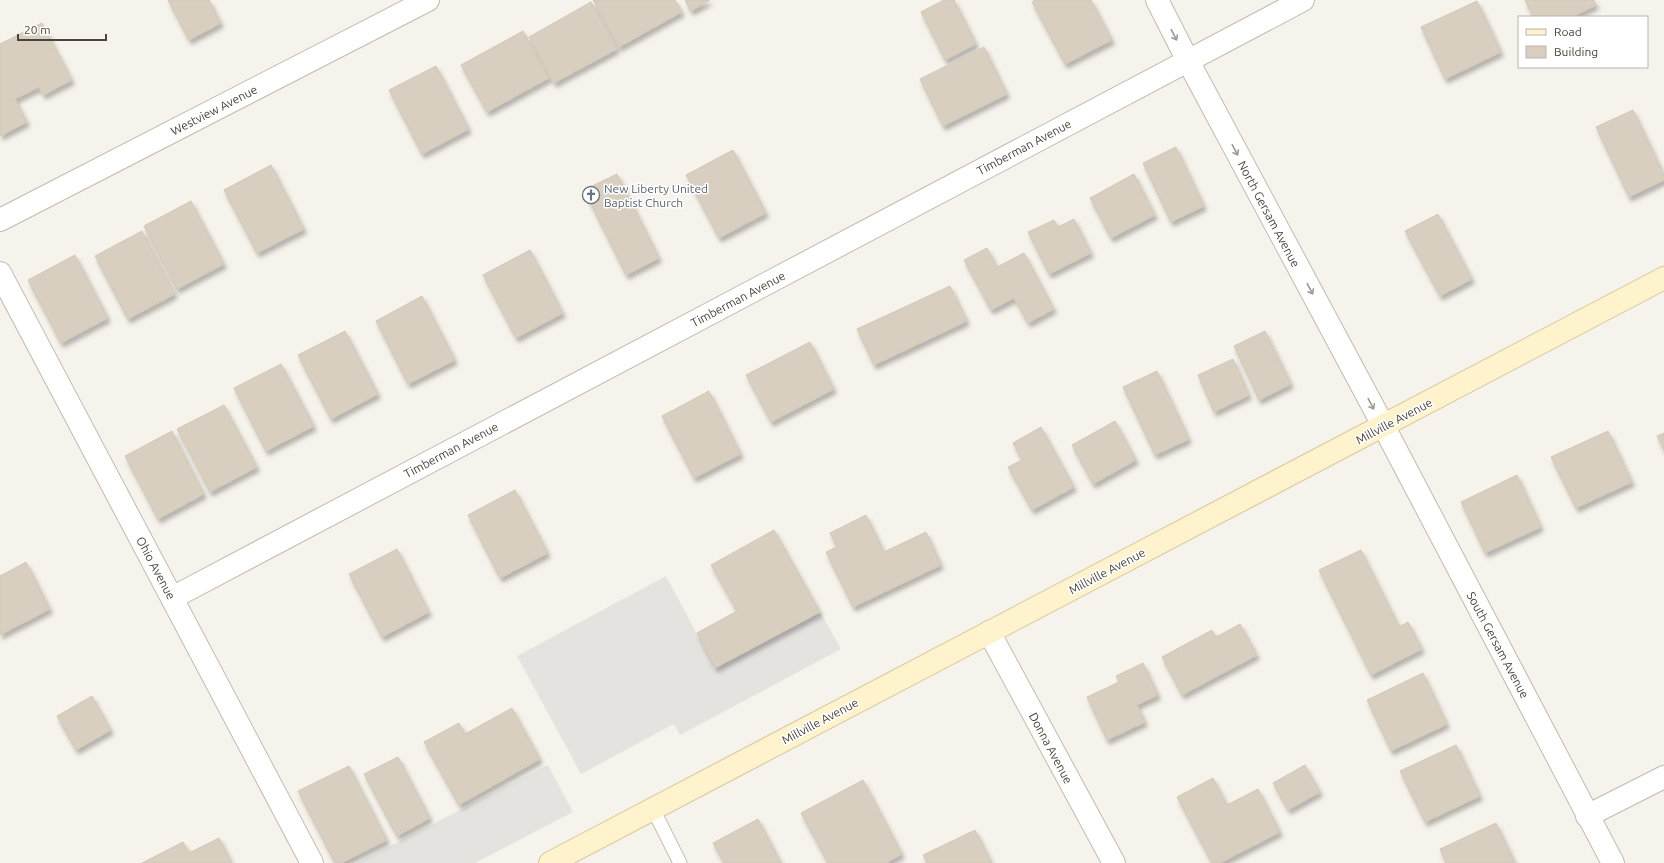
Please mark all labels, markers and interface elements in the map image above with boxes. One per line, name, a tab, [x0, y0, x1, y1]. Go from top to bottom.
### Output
scale bar	[18, 16, 106, 42]
legend	[1518, 16, 1648, 68]
text: 20 m	[24, 23, 51, 36]
text: Road	[1554, 25, 1582, 38]
one-way arrow	[1171, 29, 1179, 41]
text: Building	[1554, 45, 1598, 58]
street label: Westview Avenue	[169, 83, 259, 137]
street label: Timberman Avenue	[975, 117, 1073, 177]
one-way arrow	[1232, 144, 1239, 156]
street label: North Gersam Avenue	[1235, 159, 1303, 269]
place label: New Liberty United Baptist Church	[604, 182, 708, 209]
church icon: New Liberty United Baptist Church	[581, 185, 601, 205]
street label: Timberman Avenue	[689, 269, 787, 329]
one-way arrow	[1307, 283, 1314, 295]
street label: Millville Avenue	[1354, 395, 1434, 447]
one-way arrow	[1368, 397, 1376, 409]
street label: Timberman Avenue	[402, 420, 500, 480]
street label: Ohio Avenue	[134, 534, 178, 602]
street label: Millville Avenue	[1067, 545, 1147, 597]
street label: South Gersam Avenue	[1464, 590, 1532, 700]
street label: Millville Avenue	[780, 695, 860, 747]
street label: Donna Avenue	[1027, 710, 1075, 786]

